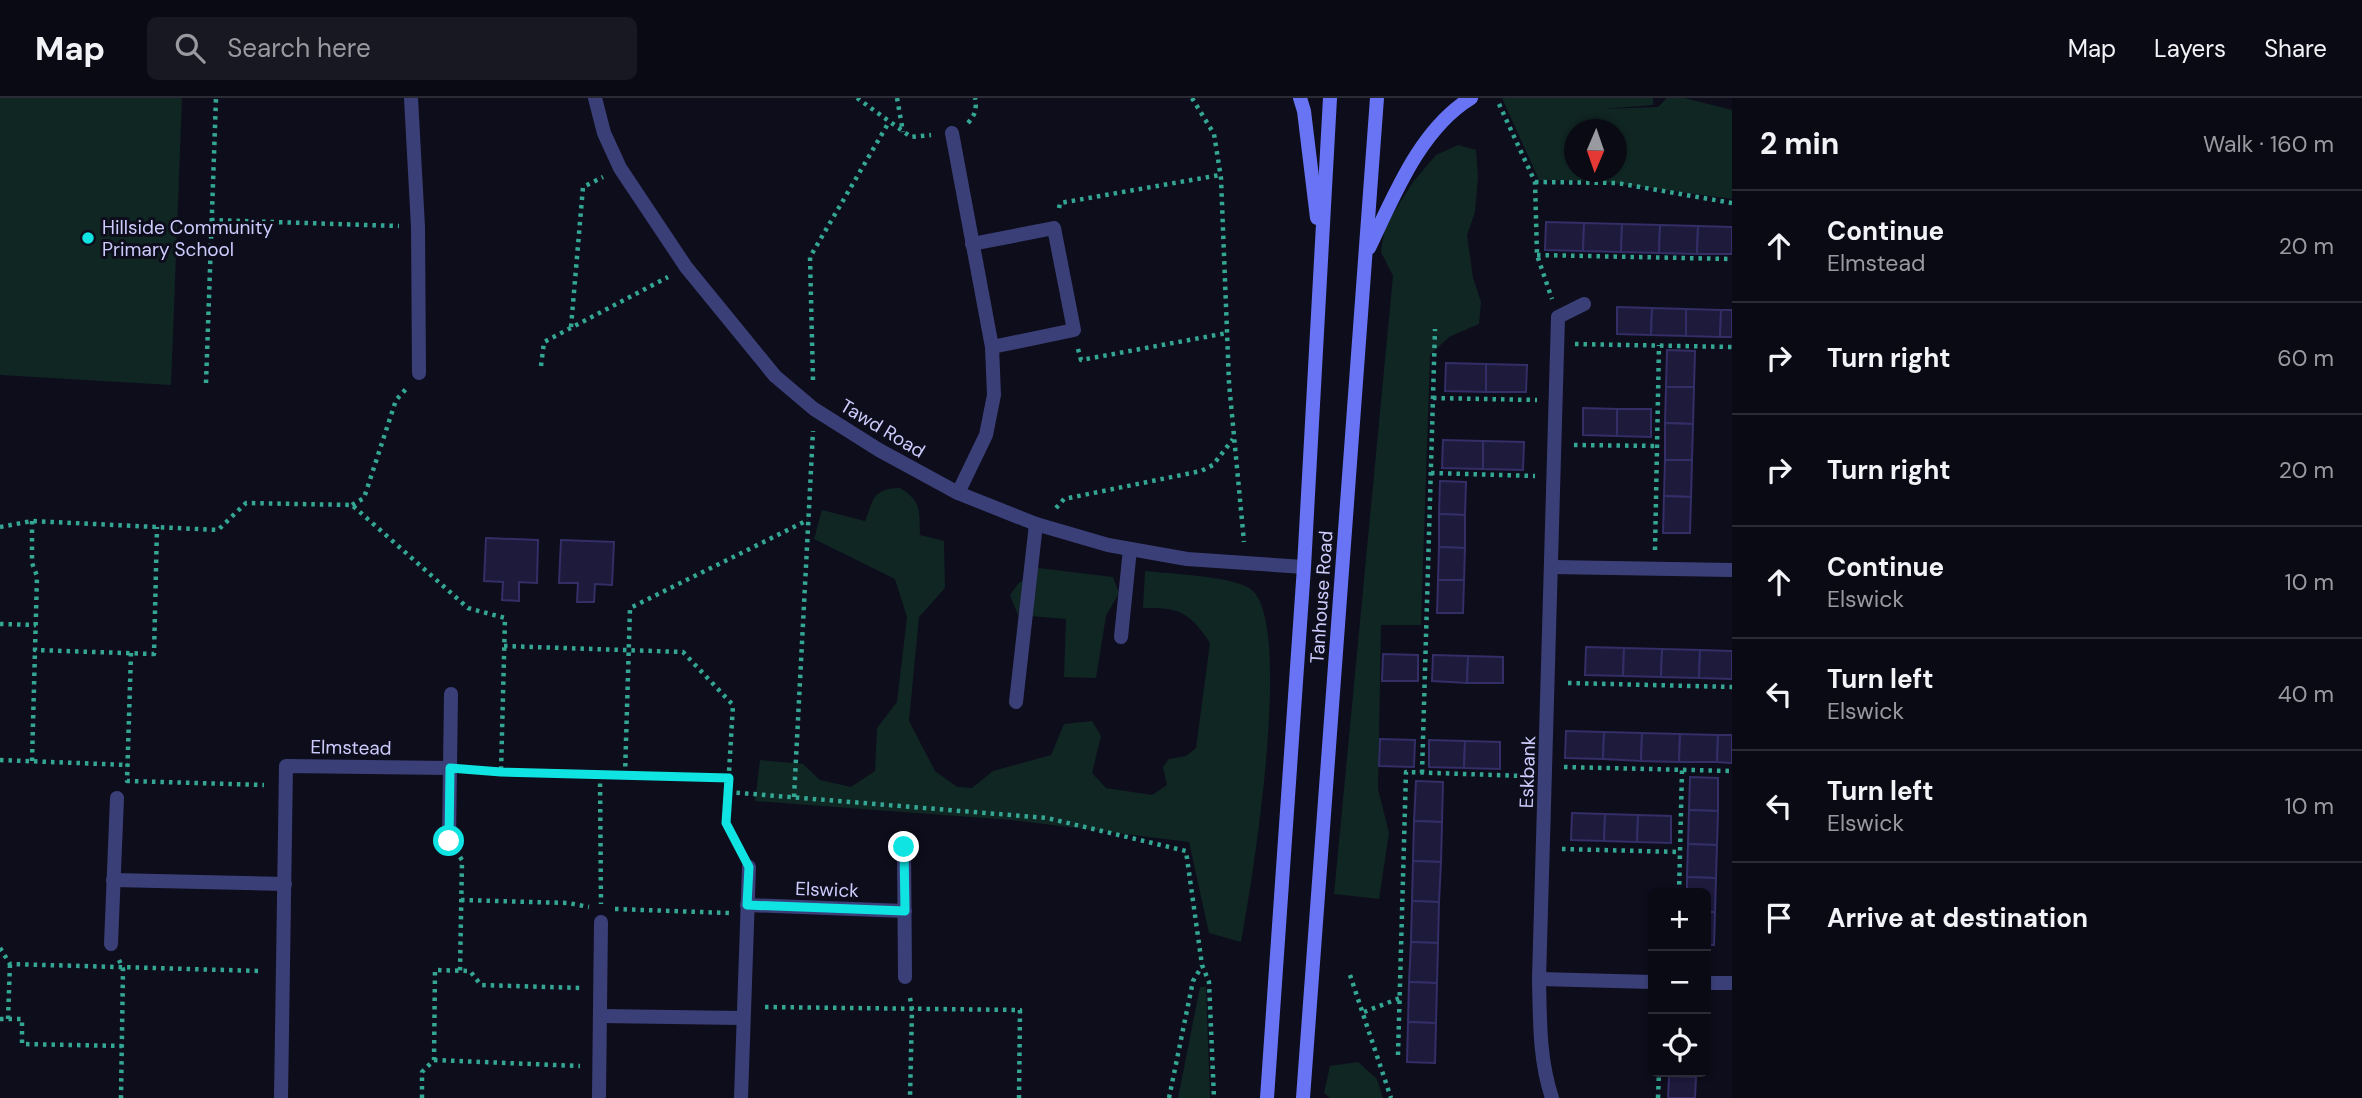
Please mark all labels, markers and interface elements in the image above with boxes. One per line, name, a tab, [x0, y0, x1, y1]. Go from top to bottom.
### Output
search box	[147, 17, 637, 80]
text: Map	[35, 27, 105, 70]
icon: search	[171, 29, 209, 67]
text: Search here	[227, 31, 371, 65]
text: Map	[2068, 33, 2116, 64]
text: Layers	[2154, 33, 2226, 64]
text: Share	[2264, 33, 2327, 64]
north arrow	[1564, 119, 1627, 182]
text: 2 min	[1760, 124, 1839, 163]
text: Walk · 160 m	[2203, 129, 2334, 159]
text: Continue	[1827, 214, 1944, 248]
place label: Hillside Community Primary School	[102, 215, 273, 262]
icon: ahead	[1760, 227, 1798, 265]
marker: Hillside Community Primary School	[80, 230, 96, 246]
text: 20 m	[2279, 231, 2334, 261]
text: Elmstead	[1827, 248, 1925, 278]
icon: right	[1760, 339, 1798, 377]
text: Turn right	[1827, 341, 1951, 375]
text: 60 m	[2277, 343, 2334, 373]
street label: Tawd Road	[836, 393, 930, 464]
icon: right	[1760, 451, 1798, 489]
text: Turn right	[1827, 453, 1951, 487]
text: 20 m	[2279, 455, 2334, 485]
street label: Tanhouse Road	[1304, 530, 1339, 664]
text: Continue	[1827, 550, 1944, 584]
icon: ahead	[1760, 563, 1798, 601]
text: 10 m	[2284, 567, 2334, 597]
text: Elswick	[1827, 584, 1904, 614]
text: Turn left	[1827, 662, 1934, 696]
icon: left	[1760, 675, 1798, 713]
text: 40 m	[2278, 679, 2334, 709]
text: Elswick	[1827, 696, 1904, 726]
street label: Elmstead	[310, 734, 392, 761]
street label: Eskbank	[1514, 735, 1541, 809]
text: Turn left	[1827, 774, 1934, 808]
icon: left	[1760, 787, 1798, 825]
text: 10 m	[2284, 791, 2334, 821]
text: Elswick	[1827, 808, 1904, 838]
route start	[433, 825, 464, 856]
route end	[888, 831, 919, 862]
street label: Elswick	[795, 876, 860, 903]
map controls	[1648, 888, 1711, 1077]
button: +	[1648, 888, 1711, 951]
icon: arrive	[1760, 899, 1798, 937]
text: Arrive at destination	[1827, 901, 2088, 935]
button: −	[1648, 951, 1711, 1014]
button: locate	[1648, 1014, 1711, 1077]

